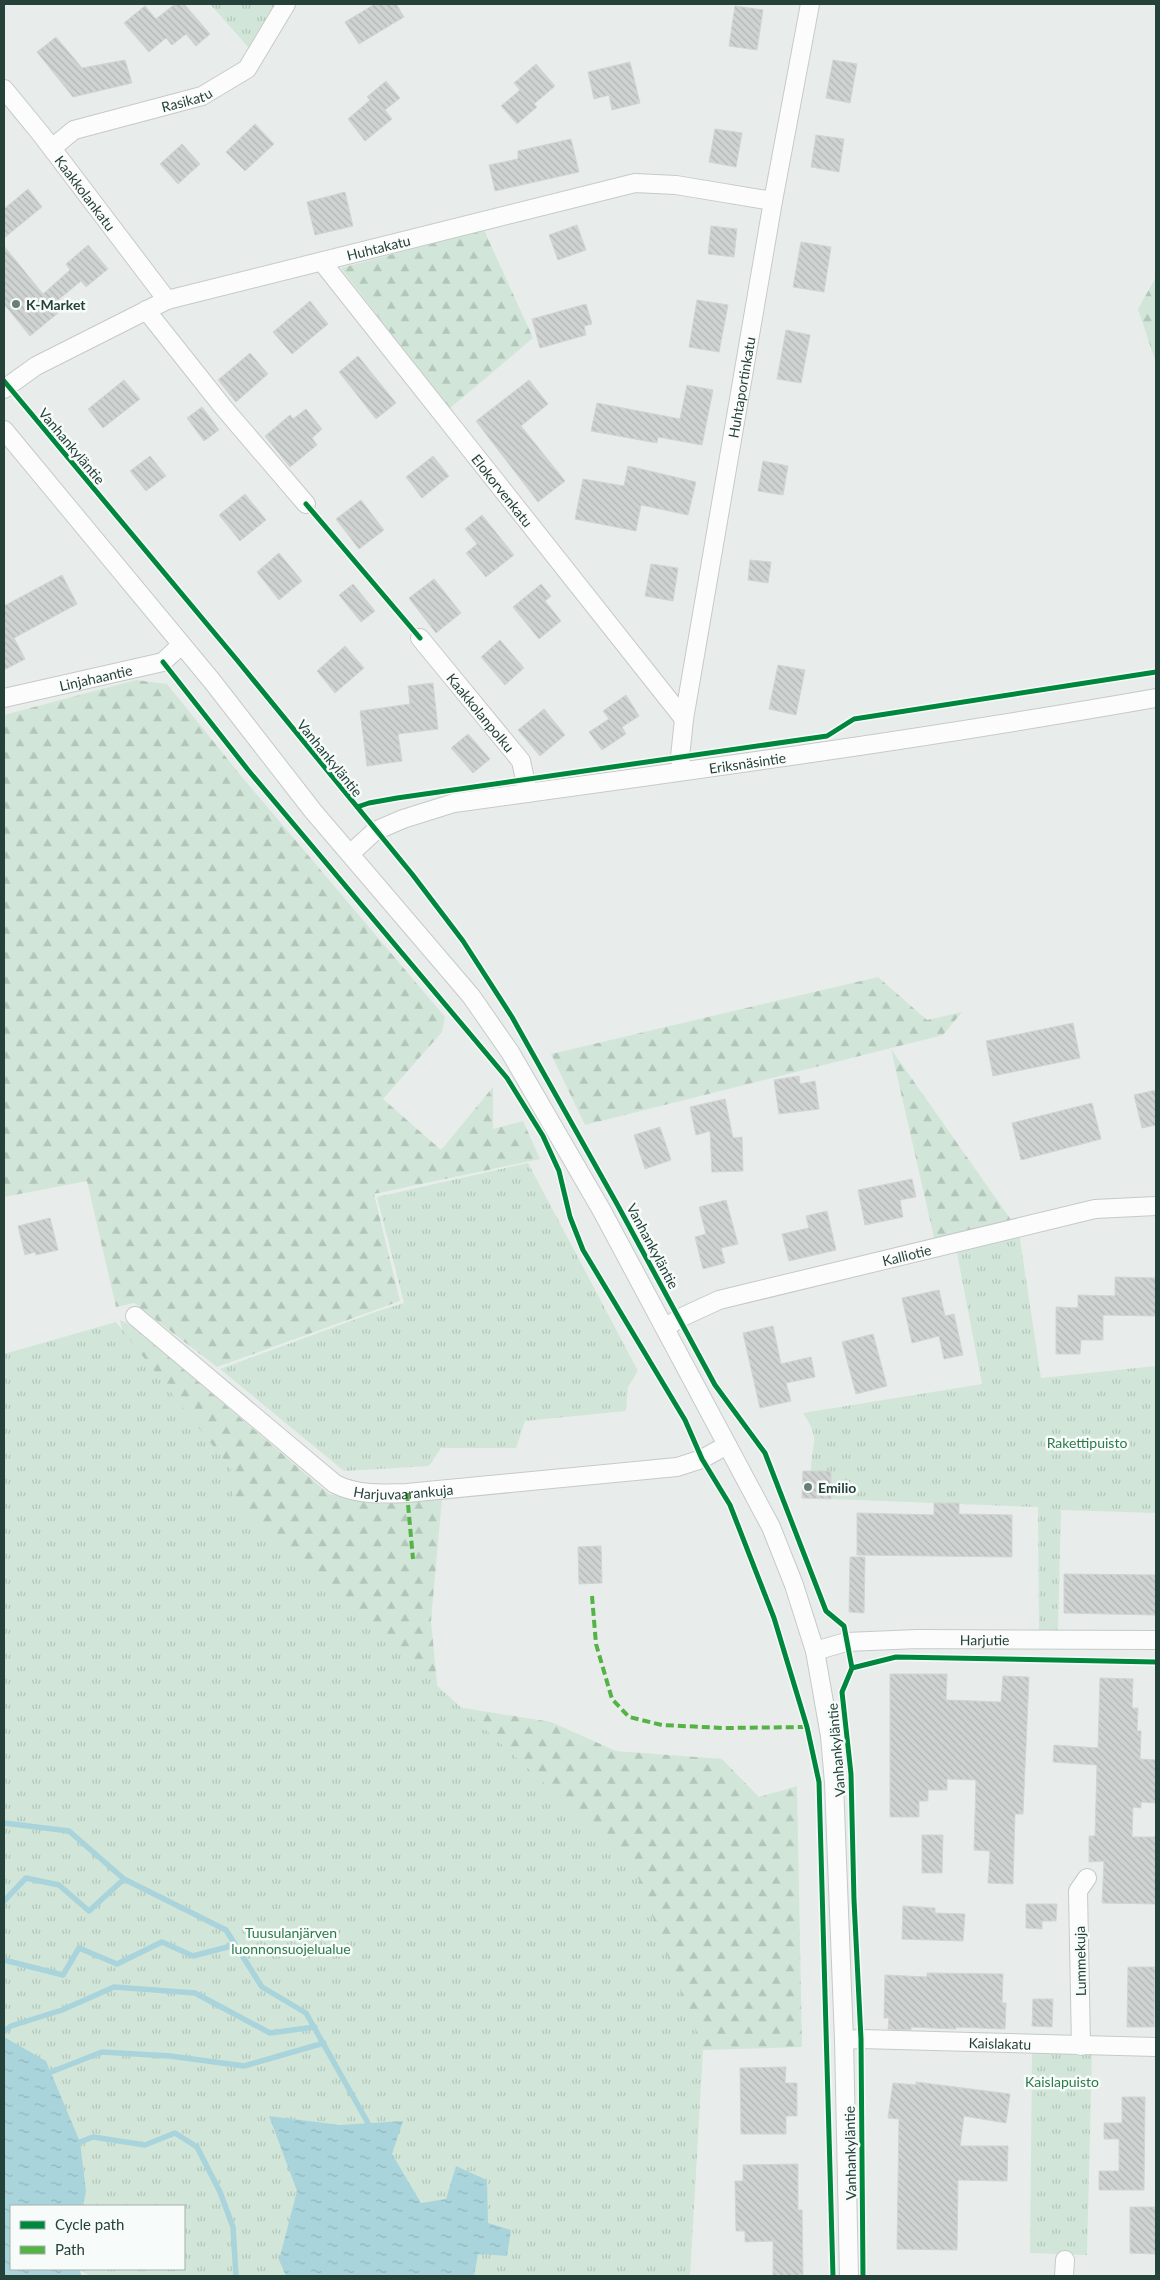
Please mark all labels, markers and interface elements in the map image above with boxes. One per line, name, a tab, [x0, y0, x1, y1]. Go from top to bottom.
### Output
street label: Rasikatu	[159, 84, 215, 115]
street label: Kaakkolankatu	[52, 152, 120, 234]
street label: Huhtakatu	[345, 231, 412, 263]
place label: K-Market	[26, 296, 86, 313]
marker: K-Market	[10, 298, 22, 310]
street label: Huhtaportinkatu	[724, 335, 758, 439]
street label: Vanhankyläntie	[35, 404, 109, 488]
street label: Elokorvenkatu	[469, 450, 537, 530]
street label: Linjahaantie	[58, 661, 134, 694]
street label: Kaakkolanpolku	[444, 669, 518, 755]
street label: Vanhankyläntie	[294, 716, 366, 800]
street label: Eriksnäsintie	[708, 748, 787, 776]
street label: Vanhankyläntie	[623, 1200, 683, 1292]
street label: Kalliotie	[880, 1240, 933, 1269]
park label: Rakettipuisto	[1047, 1434, 1127, 1451]
place label: Emilio	[818, 1479, 856, 1496]
street label: Harjuvaarankuja	[352, 1480, 454, 1502]
marker: Emilio	[802, 1481, 814, 1493]
street label: Harjutie	[960, 1631, 1010, 1648]
street label: Vanhankyläntie	[823, 1702, 849, 1798]
park label: Tuusulanjärven luonnonsuojelualue	[231, 1924, 351, 1957]
street label: Lummekuja	[1071, 1926, 1089, 1996]
street label: Kaislakatu	[968, 2033, 1032, 2052]
park label: Kaislapuisto	[1025, 2073, 1099, 2090]
street label: Vanhankyläntie	[841, 2106, 859, 2200]
legend	[10, 2205, 185, 2270]
text: Cycle path	[55, 2215, 124, 2233]
text: Path	[55, 2240, 85, 2258]

